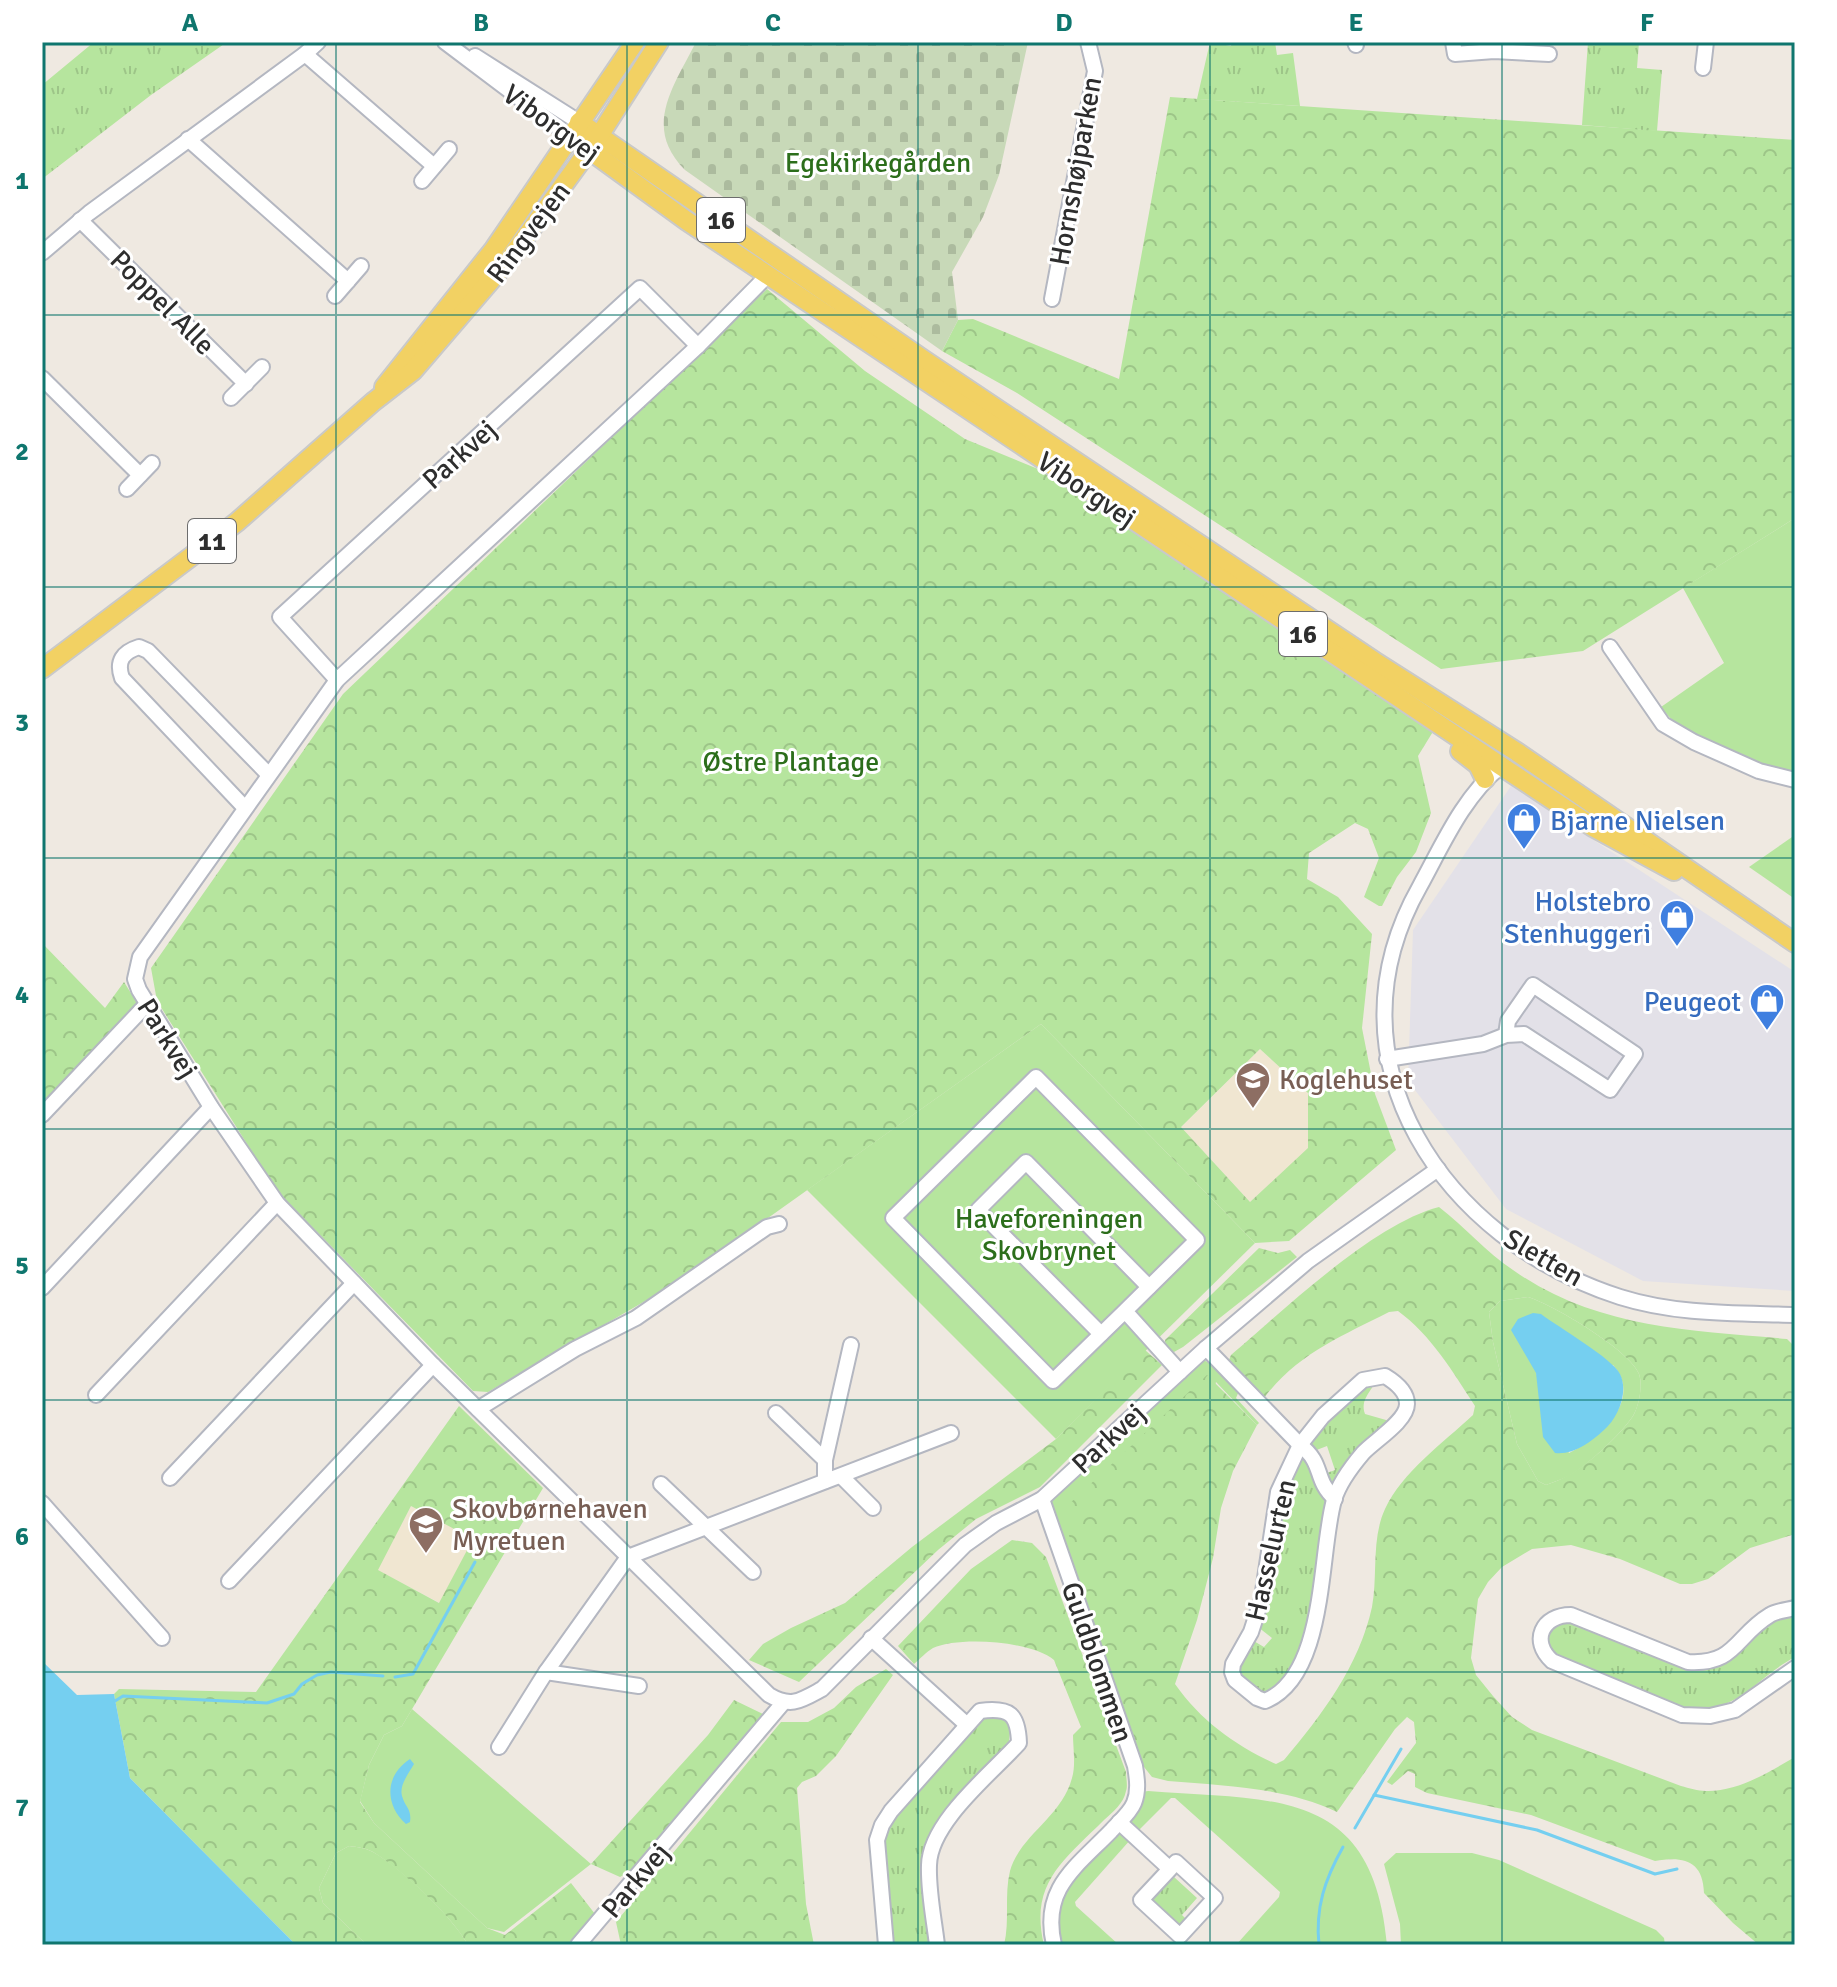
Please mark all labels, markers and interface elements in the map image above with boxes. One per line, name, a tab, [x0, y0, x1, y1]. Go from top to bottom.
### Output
text: A	[182, 7, 199, 39]
text: B	[473, 7, 489, 39]
text: C	[765, 7, 781, 39]
text: D	[1055, 7, 1073, 39]
text: E	[1349, 7, 1363, 39]
text: F	[1640, 7, 1654, 39]
street label: Hornshøjparken	[1043, 74, 1109, 268]
street label: Viborgvej	[496, 77, 607, 170]
park label: Egekirkegården	[785, 146, 971, 180]
text: 1	[15, 165, 29, 197]
street label: Ringvejen	[480, 175, 578, 290]
road number: 16	[697, 198, 745, 242]
street label: Poppel Alle	[103, 243, 222, 362]
street label: Parkvej	[416, 413, 504, 497]
text: 2	[15, 436, 29, 468]
street label: Viborgvej	[1031, 444, 1142, 535]
road number: 11	[188, 519, 236, 563]
road number: 16	[1279, 612, 1327, 656]
text: 3	[15, 707, 29, 739]
park label: Østre Plantage	[703, 745, 879, 779]
shop icon: Bjarne Nielsen	[1505, 801, 1543, 851]
place label: Bjarne Nielsen	[1550, 804, 1725, 838]
place label: Holstebro Stenhuggeri	[1504, 885, 1651, 951]
shop icon: Holstebro Stenhuggeri	[1658, 898, 1696, 948]
text: 4	[15, 979, 29, 1011]
shop icon: Peugeot	[1748, 982, 1786, 1032]
place label: Peugeot	[1644, 985, 1741, 1019]
street label: Parkvej	[129, 992, 205, 1085]
school or university icon: Koglehuset	[1234, 1060, 1272, 1110]
place label: Koglehuset	[1279, 1063, 1413, 1097]
park label: Haveforeningen Skovbrynet	[955, 1202, 1143, 1268]
street label: Sletten	[1498, 1222, 1589, 1294]
text: 5	[15, 1250, 29, 1282]
street label: Parkvej	[1065, 1396, 1152, 1481]
street label: Hasselurten	[1238, 1476, 1304, 1624]
place label: Skovbørnehaven Myretuen	[452, 1492, 648, 1558]
school or university icon: Skovbørnehaven Myretuen	[407, 1505, 445, 1555]
text: 6	[15, 1521, 29, 1553]
street label: Guldblommen	[1054, 1578, 1140, 1747]
text: 7	[15, 1792, 29, 1824]
street label: Parkvej	[594, 1836, 677, 1925]

